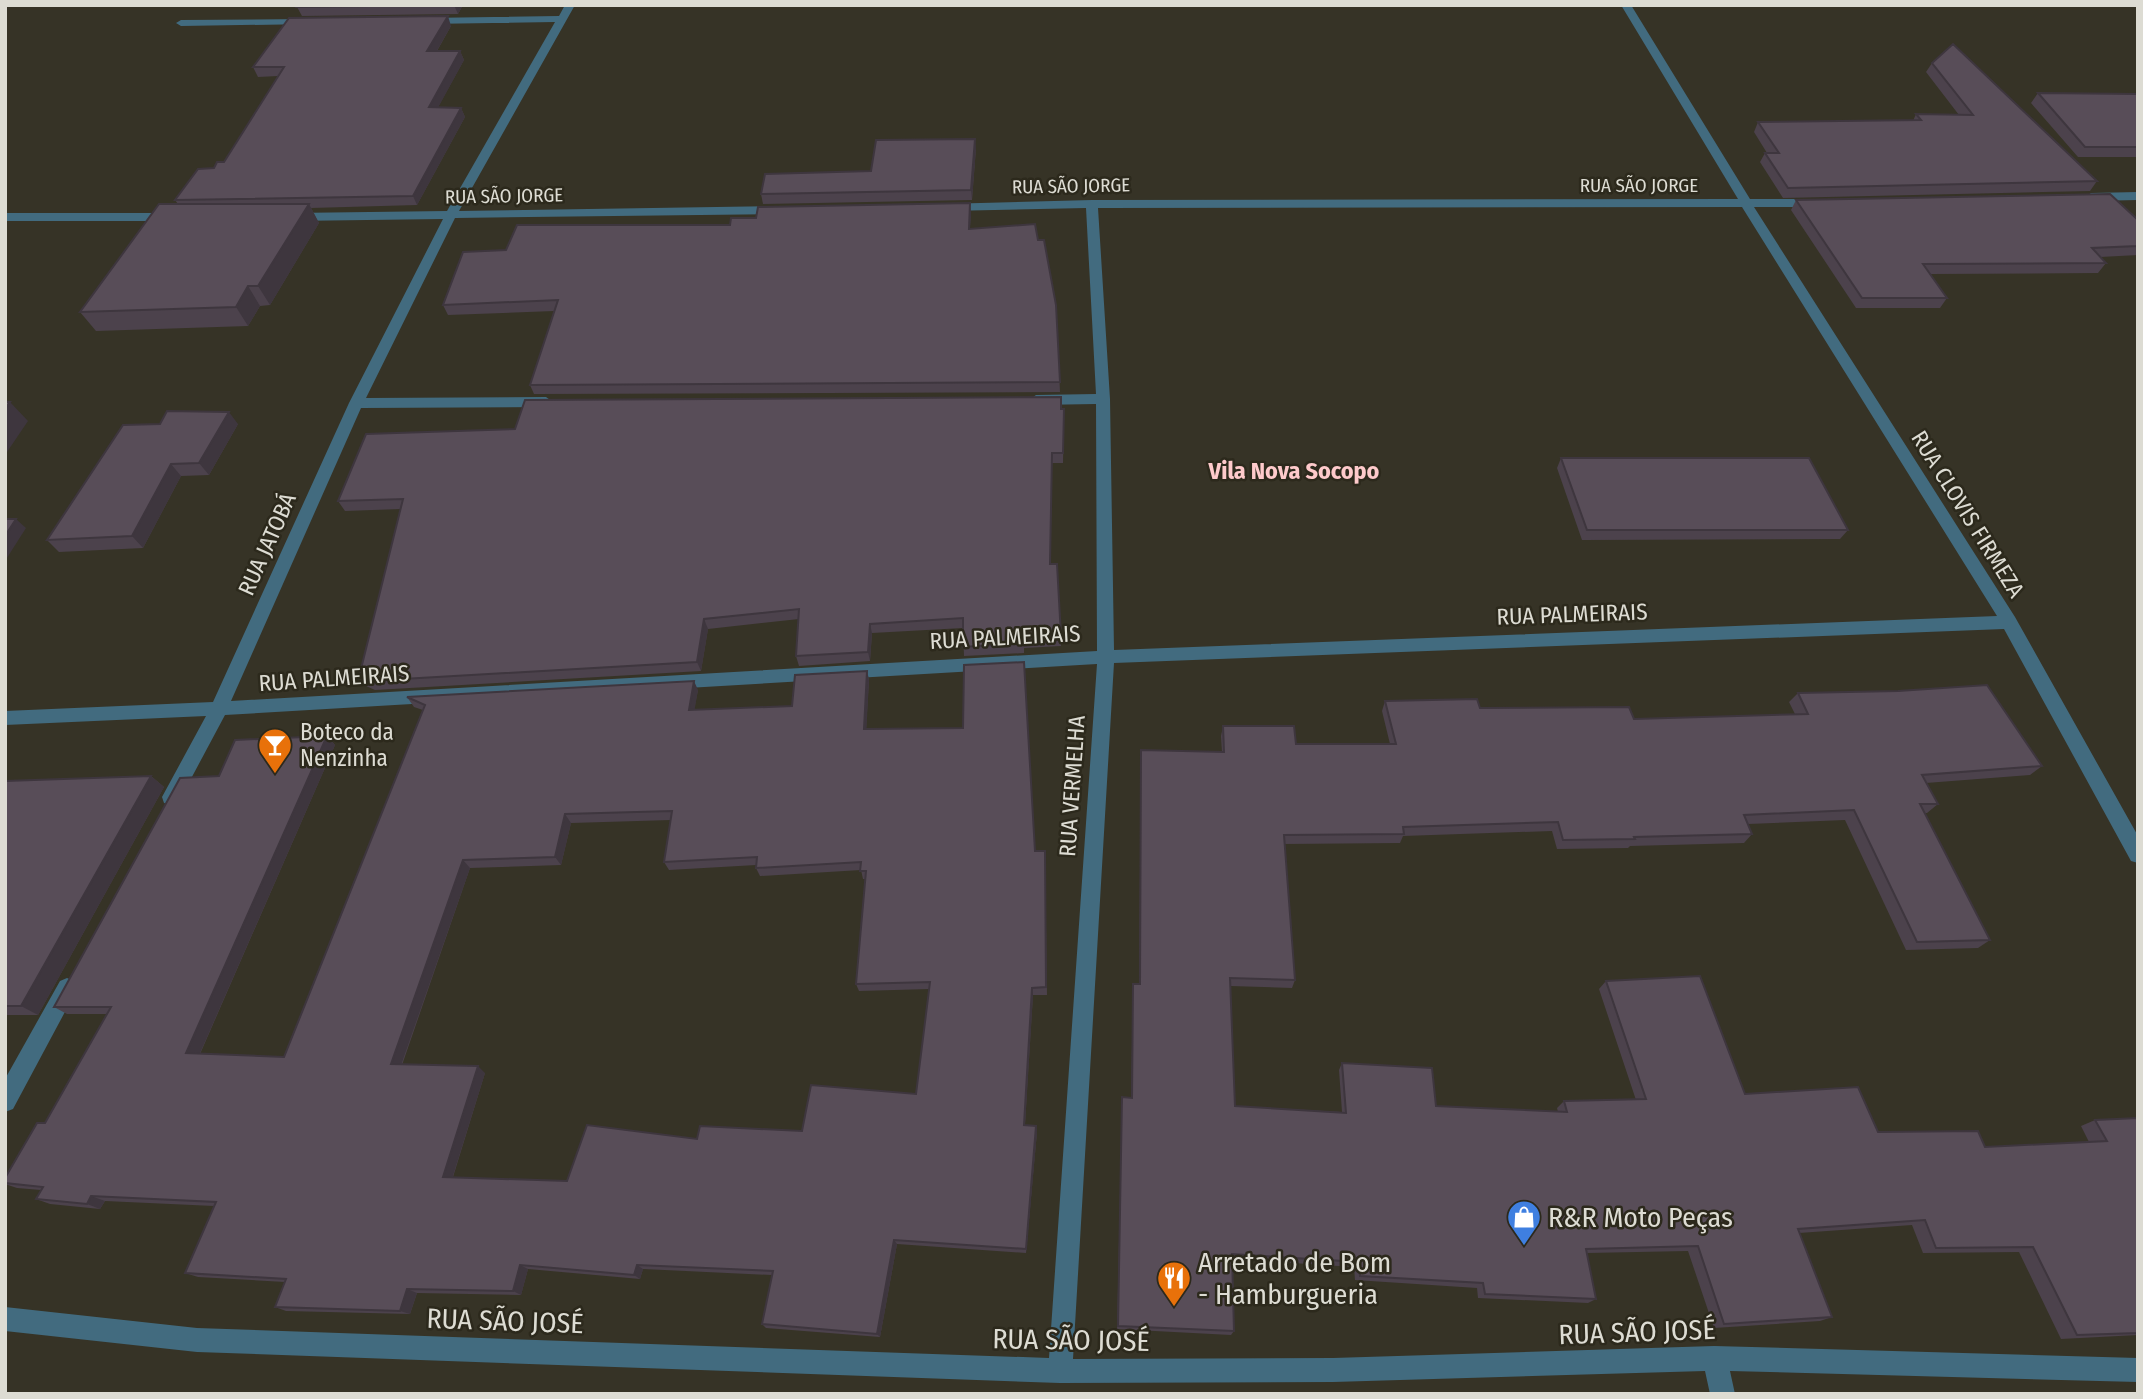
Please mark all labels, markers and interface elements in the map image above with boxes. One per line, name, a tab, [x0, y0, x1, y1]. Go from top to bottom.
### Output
street label: RUA SÃO JORGE	[1012, 173, 1130, 199]
street label: RUA SÃO JORGE	[1580, 174, 1698, 197]
street label: RUA SÃO JORGE	[445, 183, 563, 209]
street label: RUA CLOVIS FIRMEZA	[1905, 425, 2031, 603]
district label: Vila Nova Socopo	[1208, 457, 1380, 485]
street label: RUA JATOBÁ	[231, 488, 302, 600]
street label: RUA PALMEIRAIS	[1496, 597, 1648, 631]
street label: RUA PALMEIRAIS	[929, 619, 1081, 655]
street label: RUA PALMEIRAIS	[258, 659, 410, 697]
street label: RUA VERMELHA	[1053, 714, 1091, 858]
place label: Boteco da Nenzinha	[300, 718, 394, 772]
bar icon: Boteco da Nenzinha	[256, 726, 294, 775]
shop icon: R&R Moto Peças	[1505, 1198, 1543, 1247]
place label: R&R Moto Peças	[1548, 1201, 1733, 1234]
place label: Arretado de Bom - Hamburgueria	[1198, 1246, 1391, 1311]
restaurant icon: Arretado de Bom - Hamburgueria	[1155, 1259, 1193, 1308]
street label: RUA SÃO JOSÉ	[426, 1302, 584, 1340]
street label: RUA SÃO JOSÉ	[1558, 1313, 1716, 1351]
street label: RUA SÃO JOSÉ	[992, 1322, 1150, 1358]

